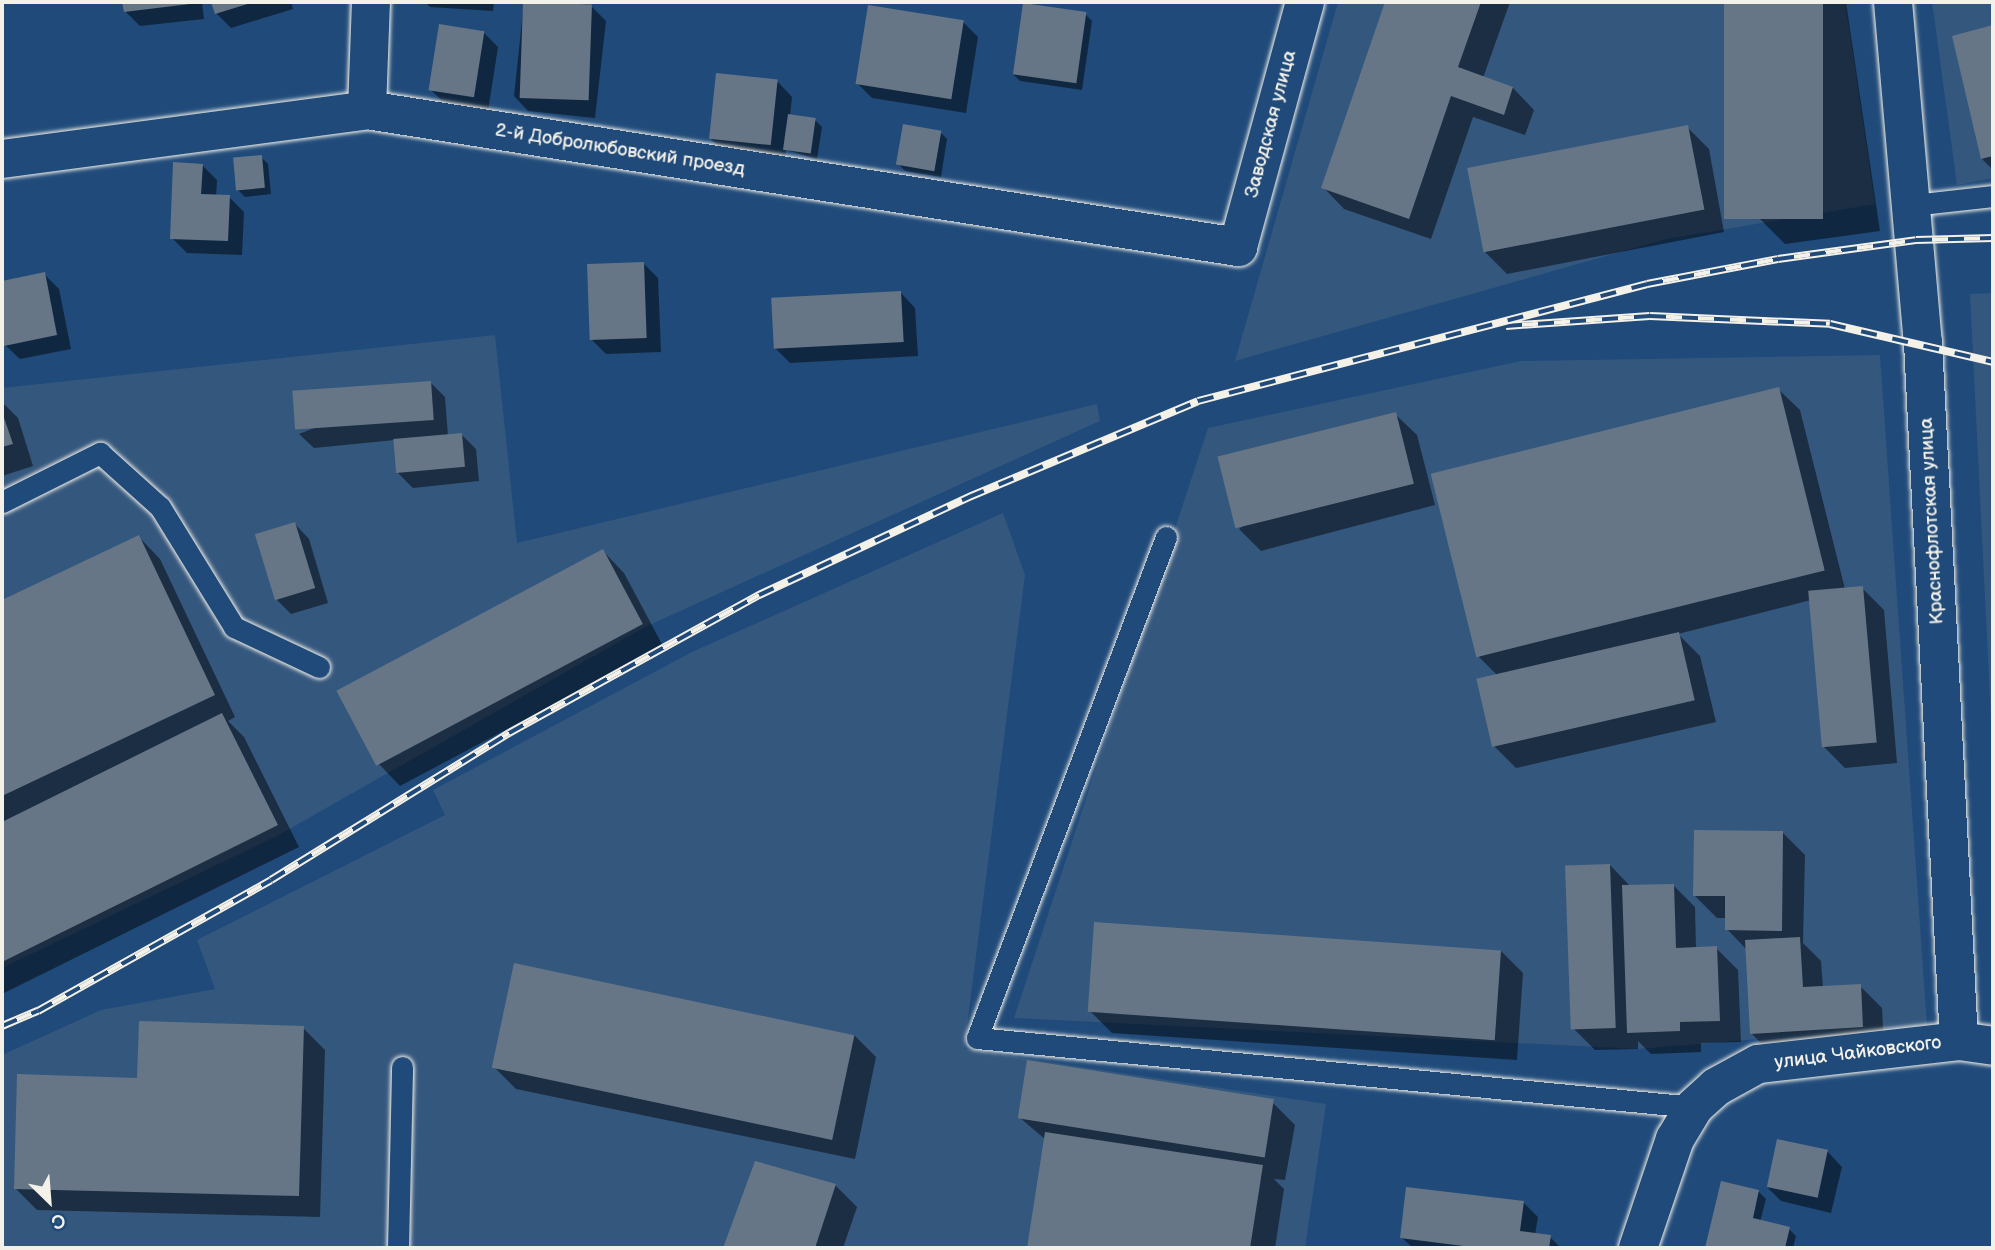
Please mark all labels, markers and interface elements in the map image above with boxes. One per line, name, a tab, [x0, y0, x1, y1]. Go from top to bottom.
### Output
street label: Заводская улица	[1240, 48, 1302, 200]
street label: 2-й Добролюбовский проезд	[494, 119, 746, 181]
street label: Краснофлотская улица	[1915, 417, 1949, 625]
street label: улица Чайковского	[1773, 1031, 1943, 1075]
north arrow	[14, 1166, 84, 1236]
text: С	[47, 1207, 69, 1234]

